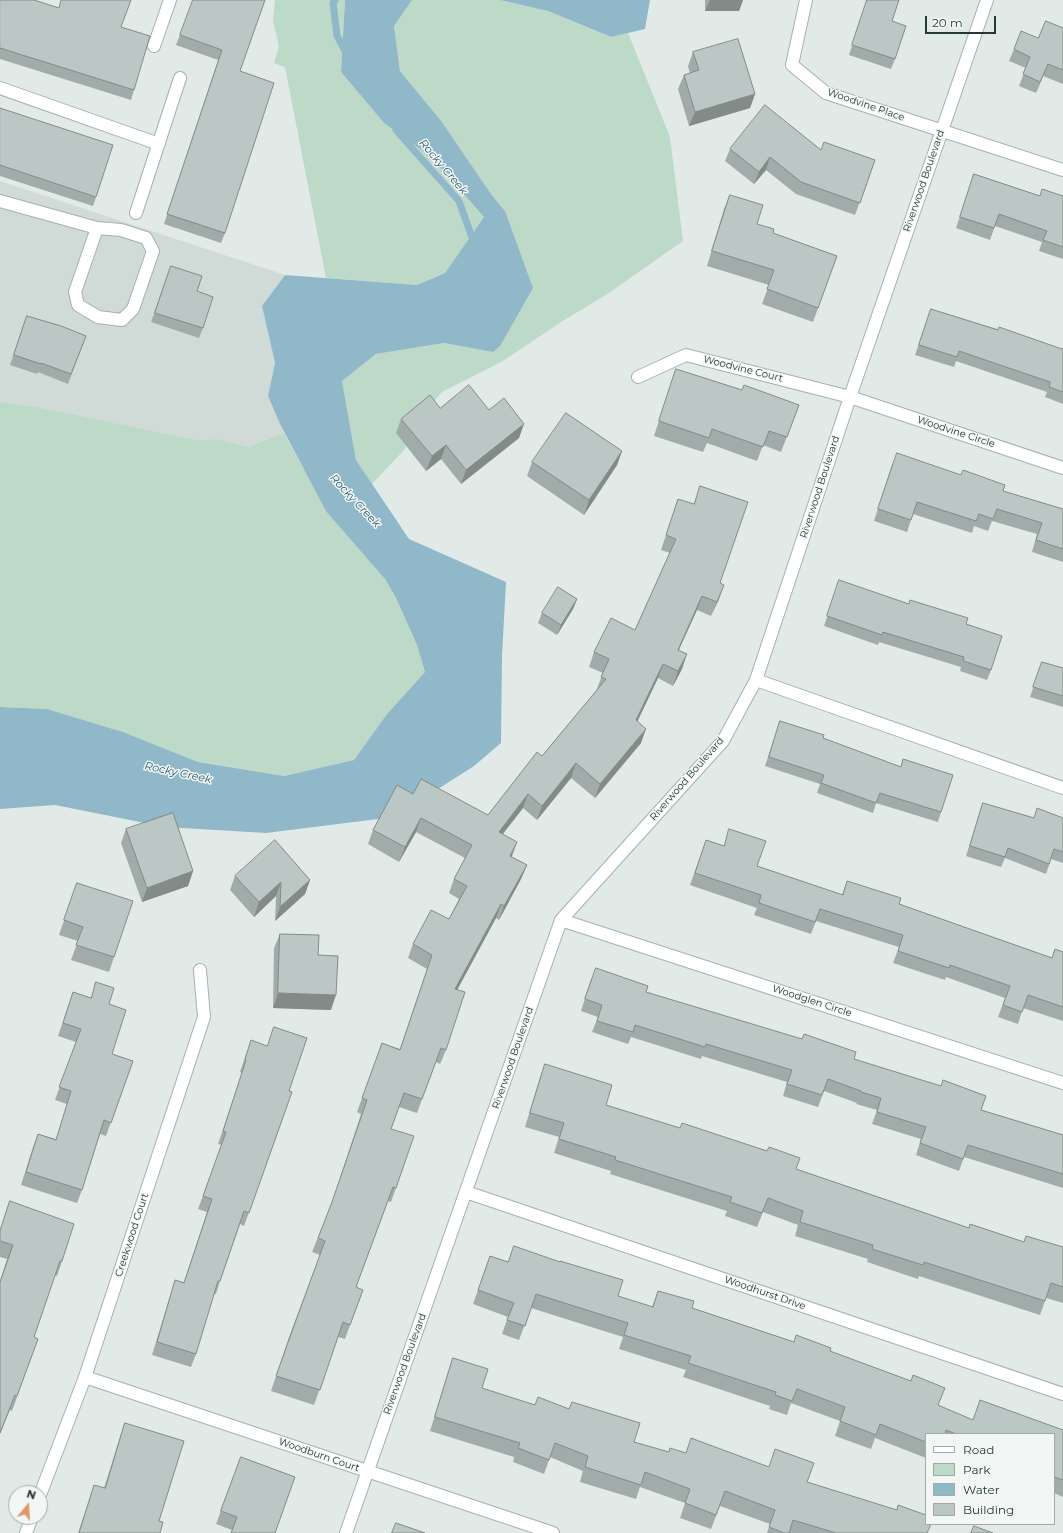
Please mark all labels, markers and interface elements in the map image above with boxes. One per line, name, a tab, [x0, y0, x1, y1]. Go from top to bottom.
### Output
scale bar	[927, 8, 998, 34]
text: 20 m	[932, 15, 963, 30]
street label: Woodvine Place	[826, 86, 906, 124]
street label: Riverwood Boulevard	[901, 129, 947, 233]
water label: Rocky Creek	[416, 137, 470, 197]
street label: Woodvine Court	[702, 353, 784, 385]
street label: Woodvine Circle	[915, 414, 997, 450]
street label: Riverwood Boulevard	[798, 434, 842, 540]
water label: Rocky Creek	[327, 472, 383, 530]
street label: Riverwood Boulevard	[647, 735, 727, 823]
water label: Rocky Creek	[143, 759, 213, 787]
street label: Woodglen Circle	[771, 983, 853, 1019]
street label: Riverwood Boulevard	[490, 1006, 536, 1110]
street label: Creekwood Court	[113, 1192, 151, 1278]
street label: Woodhurst Drive	[723, 1273, 807, 1313]
street label: Riverwood Boulevard	[381, 1312, 429, 1416]
legend	[925, 1433, 1055, 1525]
street label: Woodburn Court	[277, 1436, 361, 1474]
text: Road	[963, 1442, 994, 1457]
text: Park	[963, 1462, 990, 1477]
text: Water	[963, 1482, 999, 1497]
north arrow	[8, 1485, 48, 1525]
text: N	[25, 1487, 38, 1503]
text: Building	[963, 1502, 1014, 1517]

